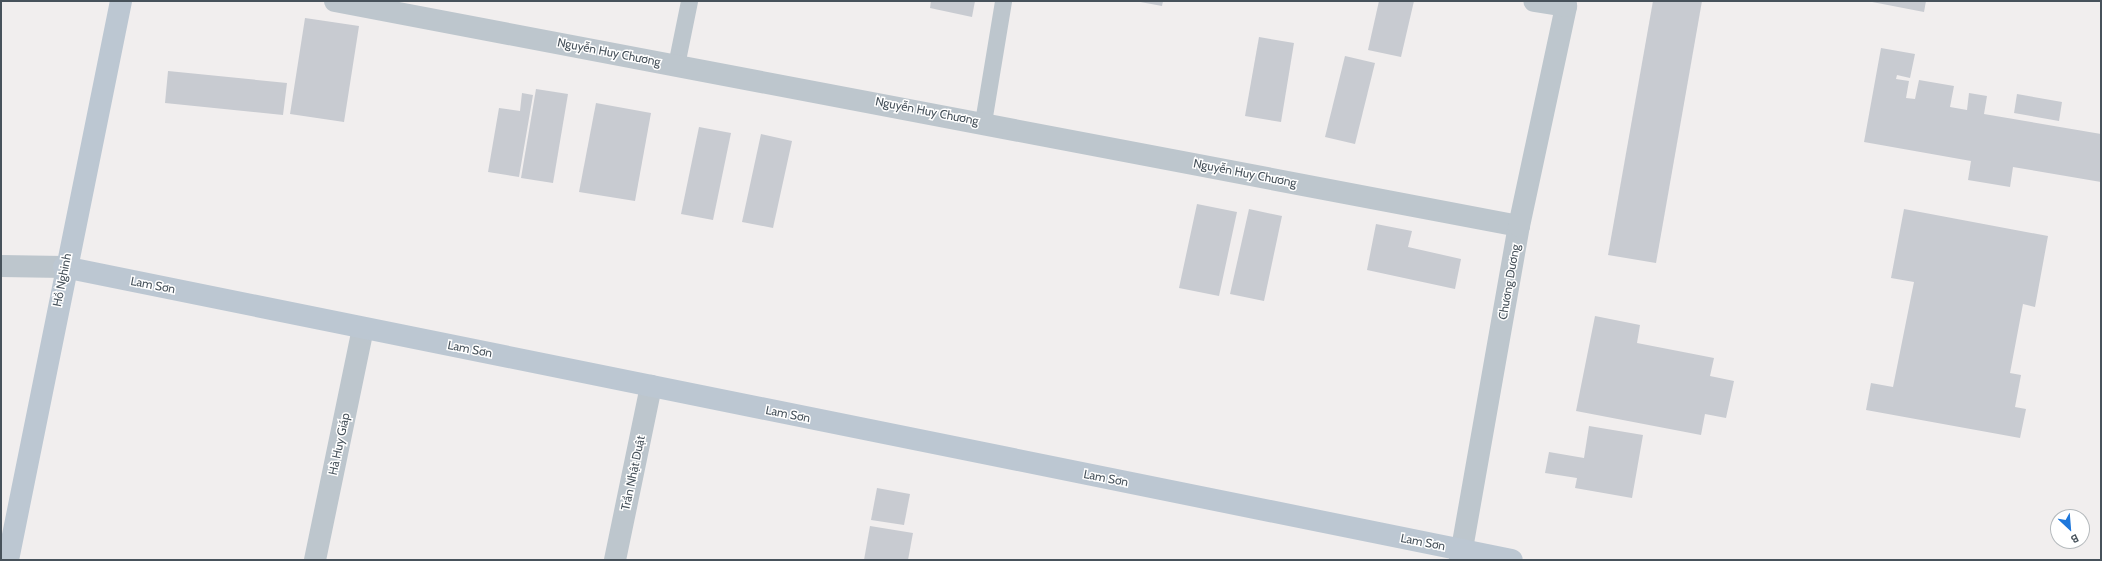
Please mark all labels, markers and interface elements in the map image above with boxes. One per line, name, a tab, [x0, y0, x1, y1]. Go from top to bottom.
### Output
street label: Nguyễn Huy Chương	[556, 35, 662, 69]
street label: Nguyễn Huy Chương	[874, 94, 980, 128]
street label: Nguyễn Huy Chương	[1192, 156, 1298, 190]
street label: Chương Dương	[1495, 243, 1523, 321]
street label: Hồ Nghinh	[50, 252, 74, 308]
street label: Lam Sơn	[129, 274, 177, 296]
street label: Lam Sơn	[446, 338, 494, 360]
street label: Lam Sơn	[764, 403, 812, 425]
street label: Hà Huy Giáp	[325, 412, 353, 476]
street label: Trần Nhật Duật	[618, 434, 648, 512]
street label: Lam Sơn	[1082, 467, 1130, 489]
north arrow	[2050, 509, 2090, 549]
street label: Lam Sơn	[1399, 531, 1447, 553]
text: B	[2069, 531, 2081, 547]

